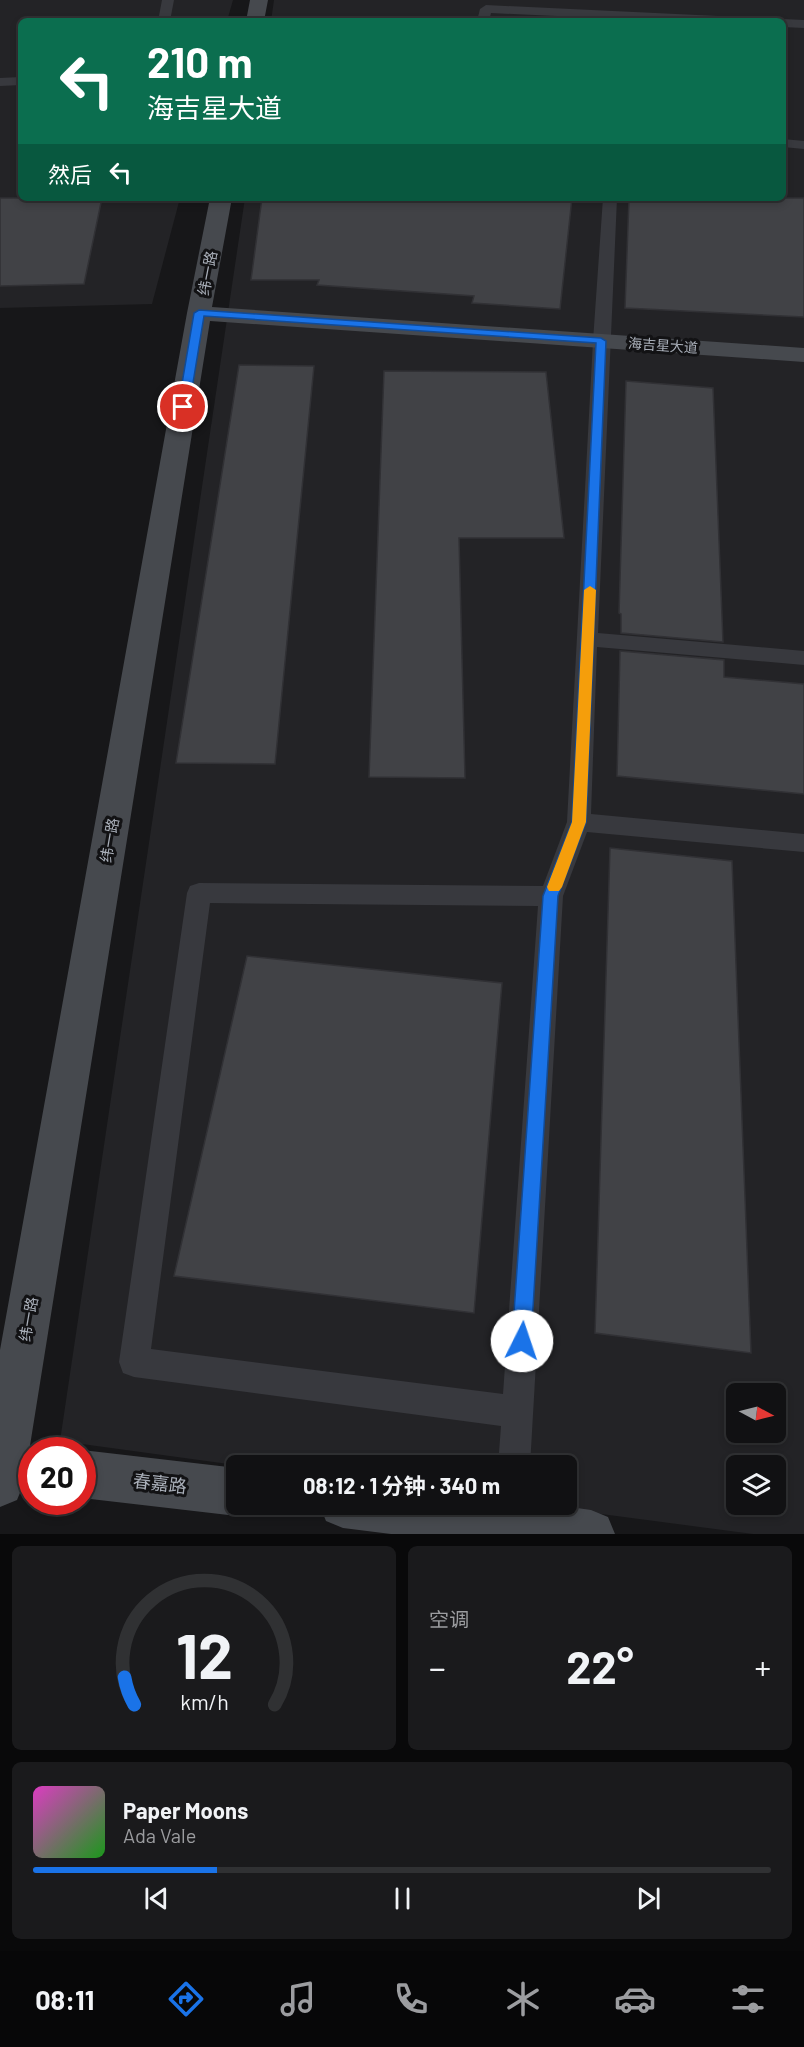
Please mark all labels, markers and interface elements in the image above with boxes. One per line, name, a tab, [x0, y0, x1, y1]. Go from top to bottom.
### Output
text: 210 m	[147, 36, 253, 86]
icon: left	[48, 42, 126, 120]
text: 海吉星大道	[147, 91, 282, 123]
icon: left	[104, 156, 137, 189]
text: 然后	[48, 161, 92, 187]
street label: 纬一路	[194, 249, 220, 297]
street label: 海吉星大道	[627, 334, 699, 356]
pin	[157, 381, 208, 432]
icon: arrive	[166, 390, 199, 423]
street label: 纬一路	[96, 816, 122, 864]
street label: 纬一路	[15, 1295, 41, 1343]
position arrow	[490, 1309, 554, 1373]
north arrow	[726, 1383, 786, 1443]
map controls	[726, 1383, 786, 1515]
speed limit sign: 20	[18, 1437, 96, 1515]
button: layers	[726, 1455, 786, 1515]
street label: 春嘉路	[132, 1469, 188, 1497]
text: 08:12 · 1 分钟 · 340 m	[303, 1472, 500, 1498]
text: 空调	[429, 1607, 469, 1631]
text: 12	[175, 1617, 233, 1691]
text: 22°	[566, 1639, 634, 1693]
text: −	[429, 1647, 446, 1687]
text: +	[754, 1647, 771, 1687]
text: km/h	[180, 1689, 228, 1714]
text: Paper Moons	[123, 1797, 248, 1823]
text: Ada Vale	[123, 1823, 196, 1847]
icon: previous	[140, 1882, 173, 1915]
icon: pause	[386, 1882, 419, 1915]
icon: next	[632, 1882, 665, 1915]
icon: directions	[165, 1978, 207, 2020]
icon: music	[277, 1978, 319, 2020]
icon: phone	[390, 1978, 432, 2020]
icon: climate	[502, 1978, 544, 2020]
icon: car	[614, 1978, 656, 2020]
icon: filters	[727, 1978, 769, 2020]
text: 08:11	[35, 1983, 94, 2015]

